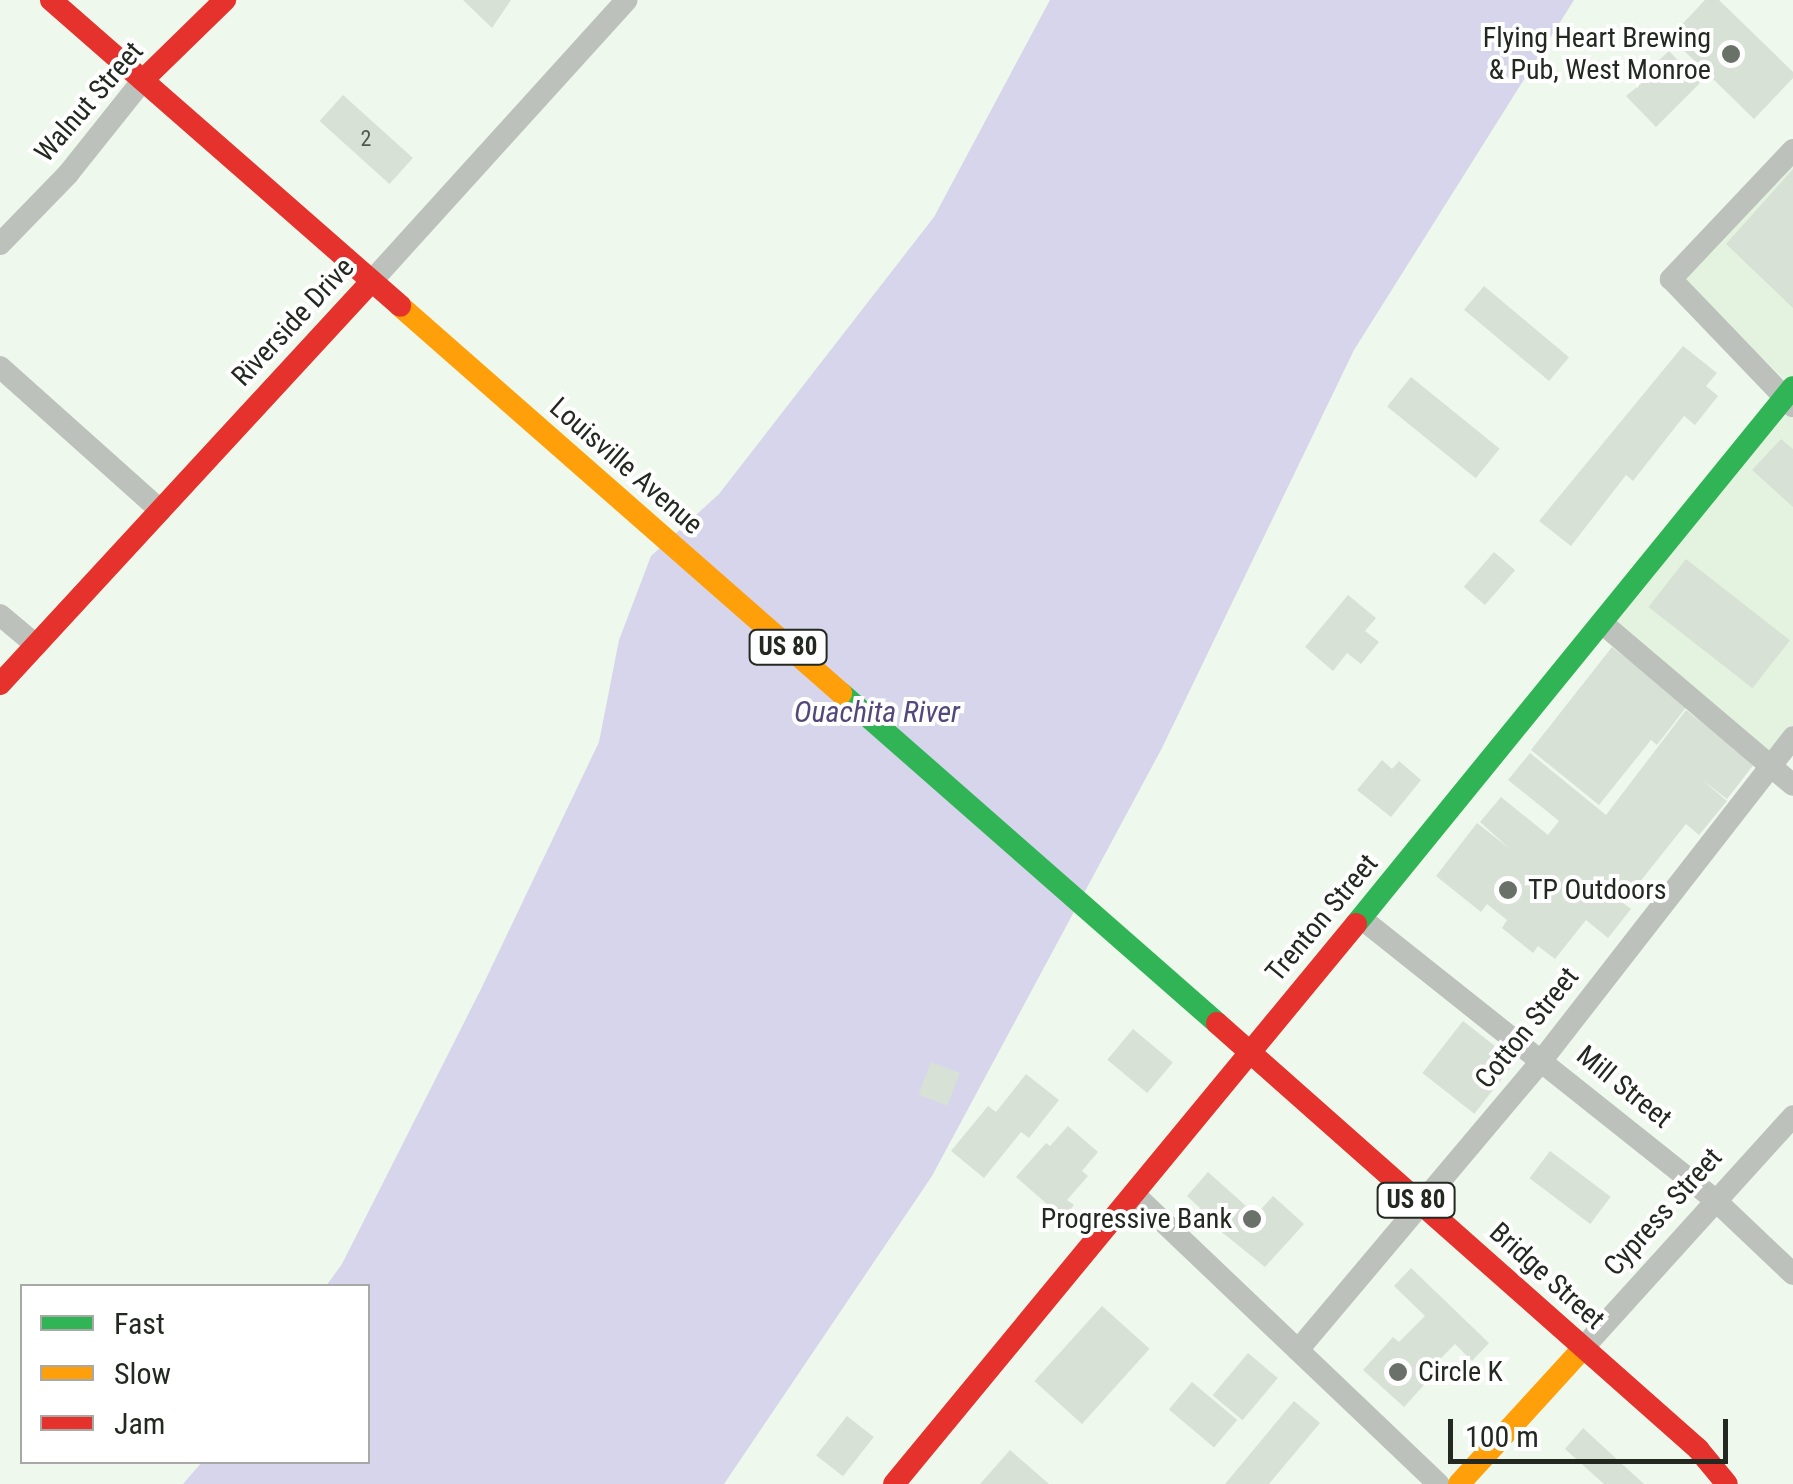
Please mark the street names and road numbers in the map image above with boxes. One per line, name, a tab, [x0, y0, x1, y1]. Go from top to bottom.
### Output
street label: Walnut Street	[28, 35, 150, 169]
street label: Riverside Drive	[225, 251, 361, 393]
street label: Louisville Avenue	[543, 390, 709, 542]
road number: US 80	[748, 627, 828, 667]
street label: Trenton Street	[1259, 847, 1385, 989]
street label: Cotton Street	[1468, 961, 1586, 1095]
street label: Mill Street	[1570, 1039, 1678, 1135]
street label: Cypress Street	[1597, 1141, 1729, 1283]
road number: US 80	[1376, 1180, 1456, 1220]
street label: Bridge Street	[1483, 1216, 1611, 1336]

